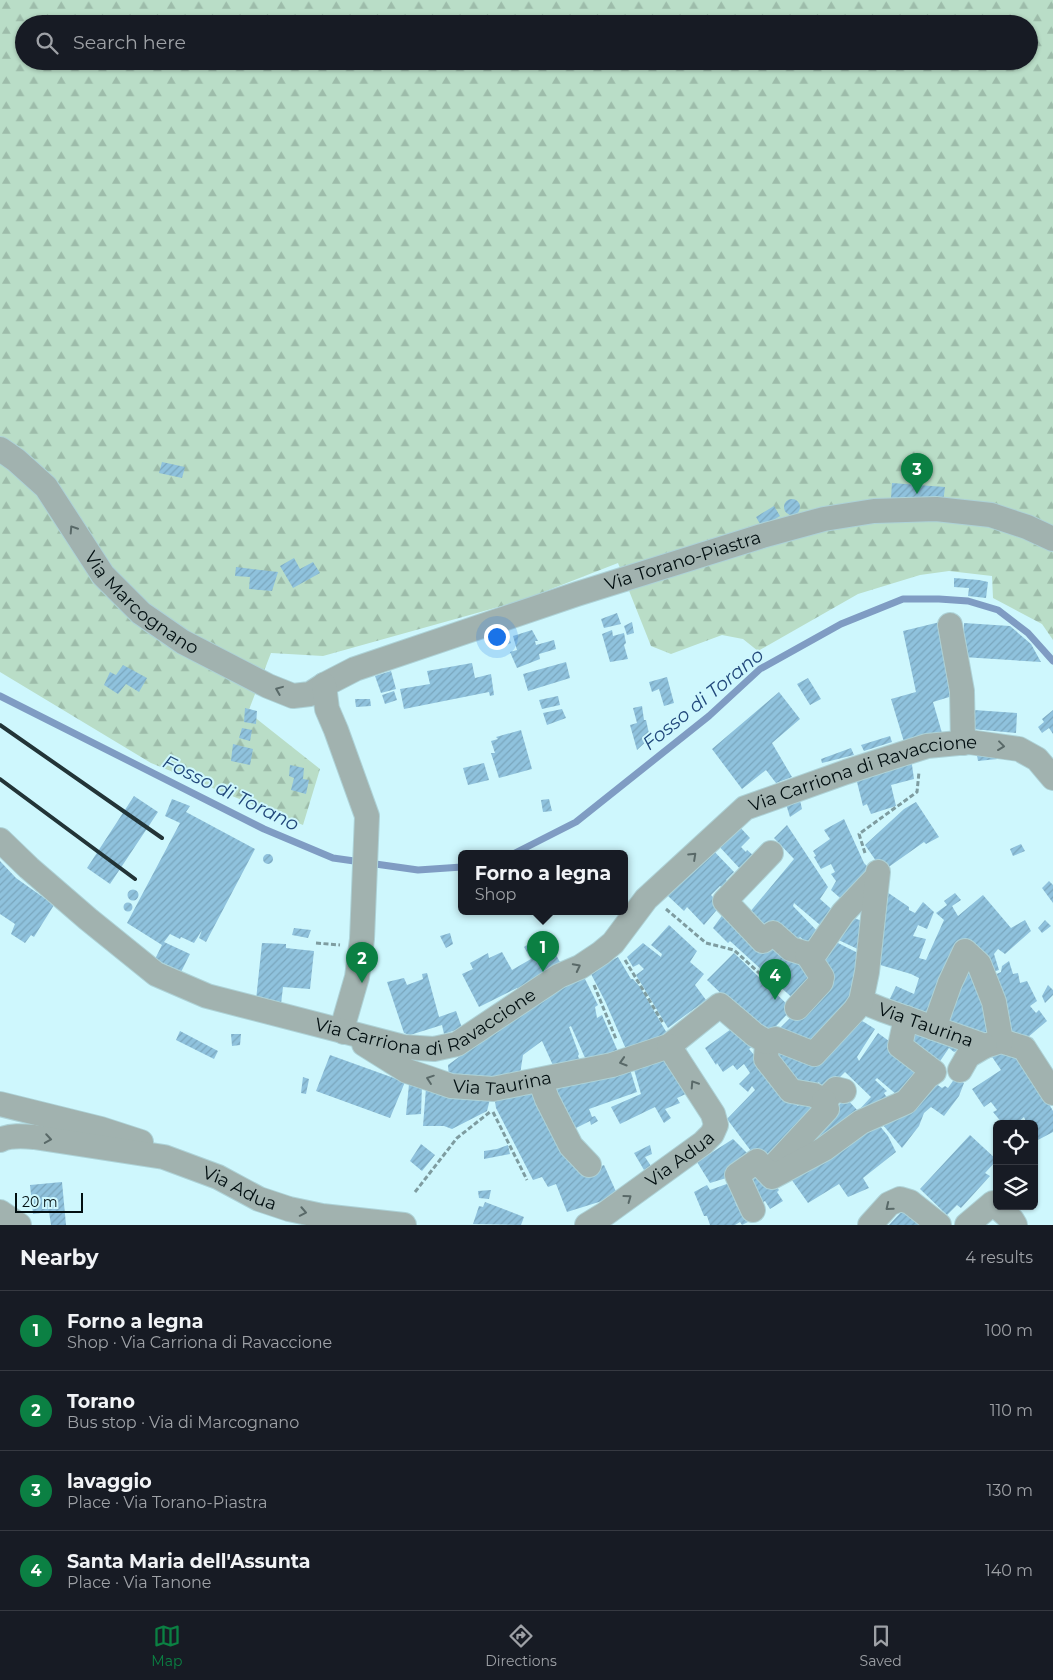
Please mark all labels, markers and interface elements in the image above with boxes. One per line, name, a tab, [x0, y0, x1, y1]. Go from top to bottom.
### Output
search box	[15, 15, 1038, 70]
icon: search	[33, 29, 61, 57]
text: Search here	[73, 31, 186, 54]
pin: 3	[901, 453, 933, 494]
one-way arrow	[69, 526, 79, 535]
street label: Via Torano-Piastra	[602, 526, 764, 596]
street label: Via Marcognano	[80, 547, 202, 659]
your location	[484, 624, 510, 650]
water label: Fosso di Torano	[638, 643, 768, 755]
one-way arrow	[275, 686, 284, 697]
street label: Via Carriona di Ravaccione	[746, 731, 979, 817]
one-way arrow	[998, 740, 1006, 751]
water label: Fosso di Torano	[159, 750, 303, 836]
popup	[458, 850, 628, 915]
one-way arrow	[688, 853, 697, 862]
text: Forno a legna	[475, 862, 611, 885]
text: Shop	[475, 885, 516, 904]
pin: 1	[527, 931, 559, 972]
pin: 2	[346, 942, 378, 983]
pin: 4	[759, 959, 791, 1000]
one-way arrow	[572, 963, 581, 973]
street label: Via Carriona di Ravaccione	[312, 983, 540, 1060]
street label: Via Taurina	[875, 998, 976, 1052]
one-way arrow	[620, 1057, 628, 1067]
street label: Via Taurina	[452, 1066, 553, 1100]
one-way arrow	[426, 1075, 435, 1085]
one-way arrow	[691, 1081, 700, 1090]
map controls	[993, 1120, 1038, 1210]
button: locate	[993, 1120, 1038, 1165]
street label: Via Adua	[641, 1127, 719, 1192]
one-way arrow	[44, 1133, 52, 1144]
street label: Via Adua	[199, 1161, 279, 1215]
button: layers	[993, 1165, 1038, 1210]
scale bar	[15, 1190, 82, 1213]
text: 20 m	[22, 1193, 58, 1211]
one-way arrow	[622, 1195, 632, 1204]
one-way arrow	[885, 1201, 894, 1210]
one-way arrow	[298, 1206, 307, 1217]
text: Nearby	[20, 1245, 99, 1270]
text: 4 results	[965, 1248, 1033, 1267]
text: Forno a legna	[67, 1310, 203, 1333]
text: 1	[33, 1321, 39, 1340]
text: 100 m	[985, 1321, 1033, 1340]
text: Shop · Via Carriona di Ravaccione	[67, 1333, 332, 1352]
text: Torano	[67, 1390, 135, 1413]
text: 2	[31, 1401, 41, 1420]
text: 110 m	[990, 1401, 1033, 1420]
text: Bus stop · Via di Marcognano	[67, 1413, 299, 1432]
text: lavaggio	[67, 1470, 152, 1493]
text: 3	[31, 1481, 41, 1500]
text: 130 m	[986, 1481, 1033, 1500]
text: Place · Via Torano-Piastra	[67, 1493, 267, 1512]
text: Santa Maria dell'Assunta	[67, 1550, 310, 1573]
text: 4	[30, 1561, 42, 1580]
text: 140 m	[985, 1561, 1033, 1580]
text: Place · Via Tanone	[67, 1573, 212, 1592]
tab: Map	[151, 1622, 182, 1670]
tab: Directions	[485, 1622, 557, 1670]
tab: Saved	[860, 1622, 902, 1670]

